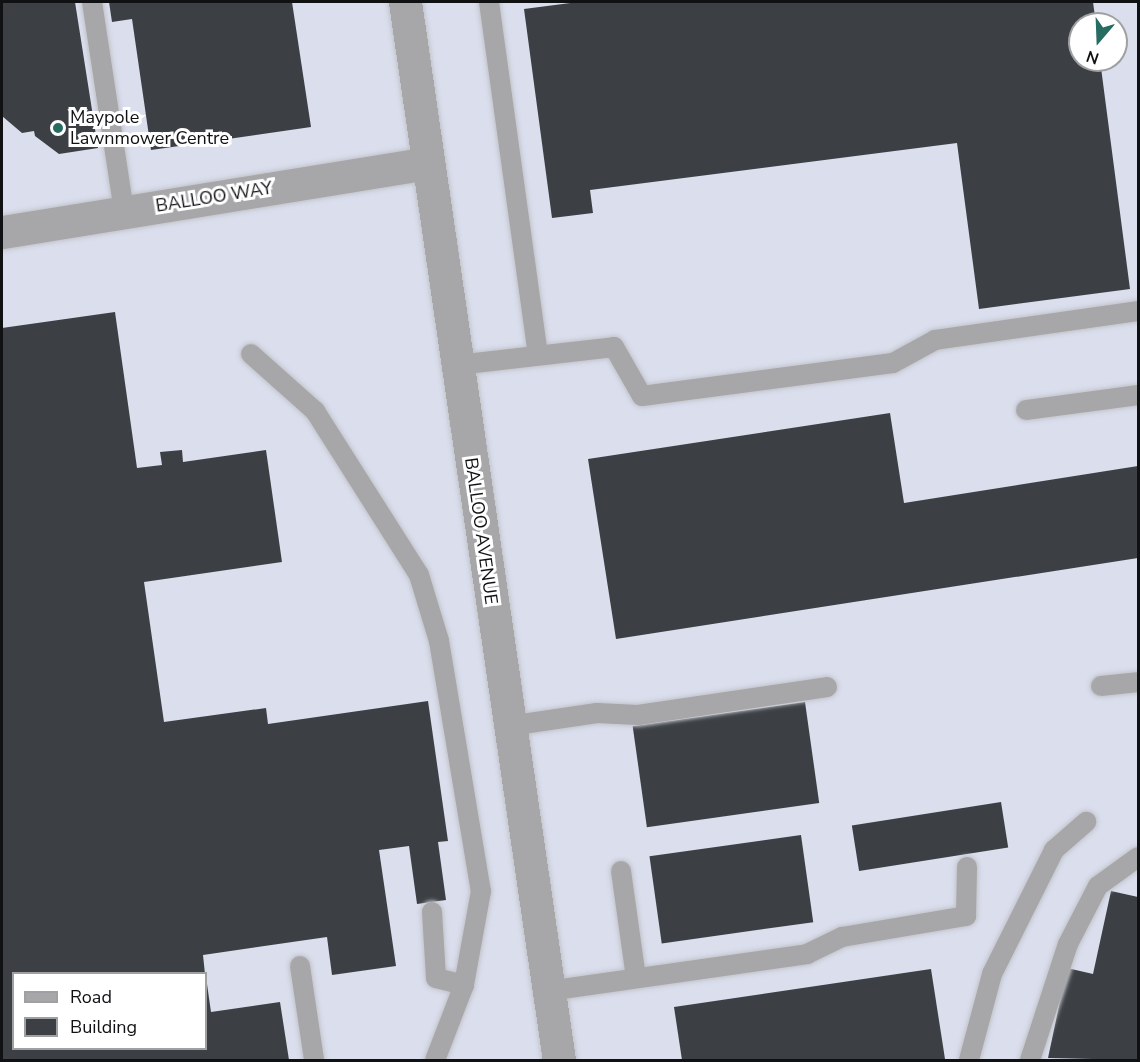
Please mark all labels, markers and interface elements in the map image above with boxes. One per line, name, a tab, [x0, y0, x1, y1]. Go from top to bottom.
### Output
north arrow	[1068, 12, 1128, 72]
text: N	[1084, 45, 1102, 69]
place label: Maypole Lawnmower Centre	[70, 107, 229, 150]
marker: Maypole Lawnmower Centre	[51, 121, 65, 135]
street label: BALLOO WAY	[154, 177, 274, 217]
street label: BALLOO AVENUE	[460, 456, 502, 606]
legend	[12, 972, 207, 1050]
text: Road	[70, 985, 112, 1009]
text: Building	[70, 1015, 137, 1039]

